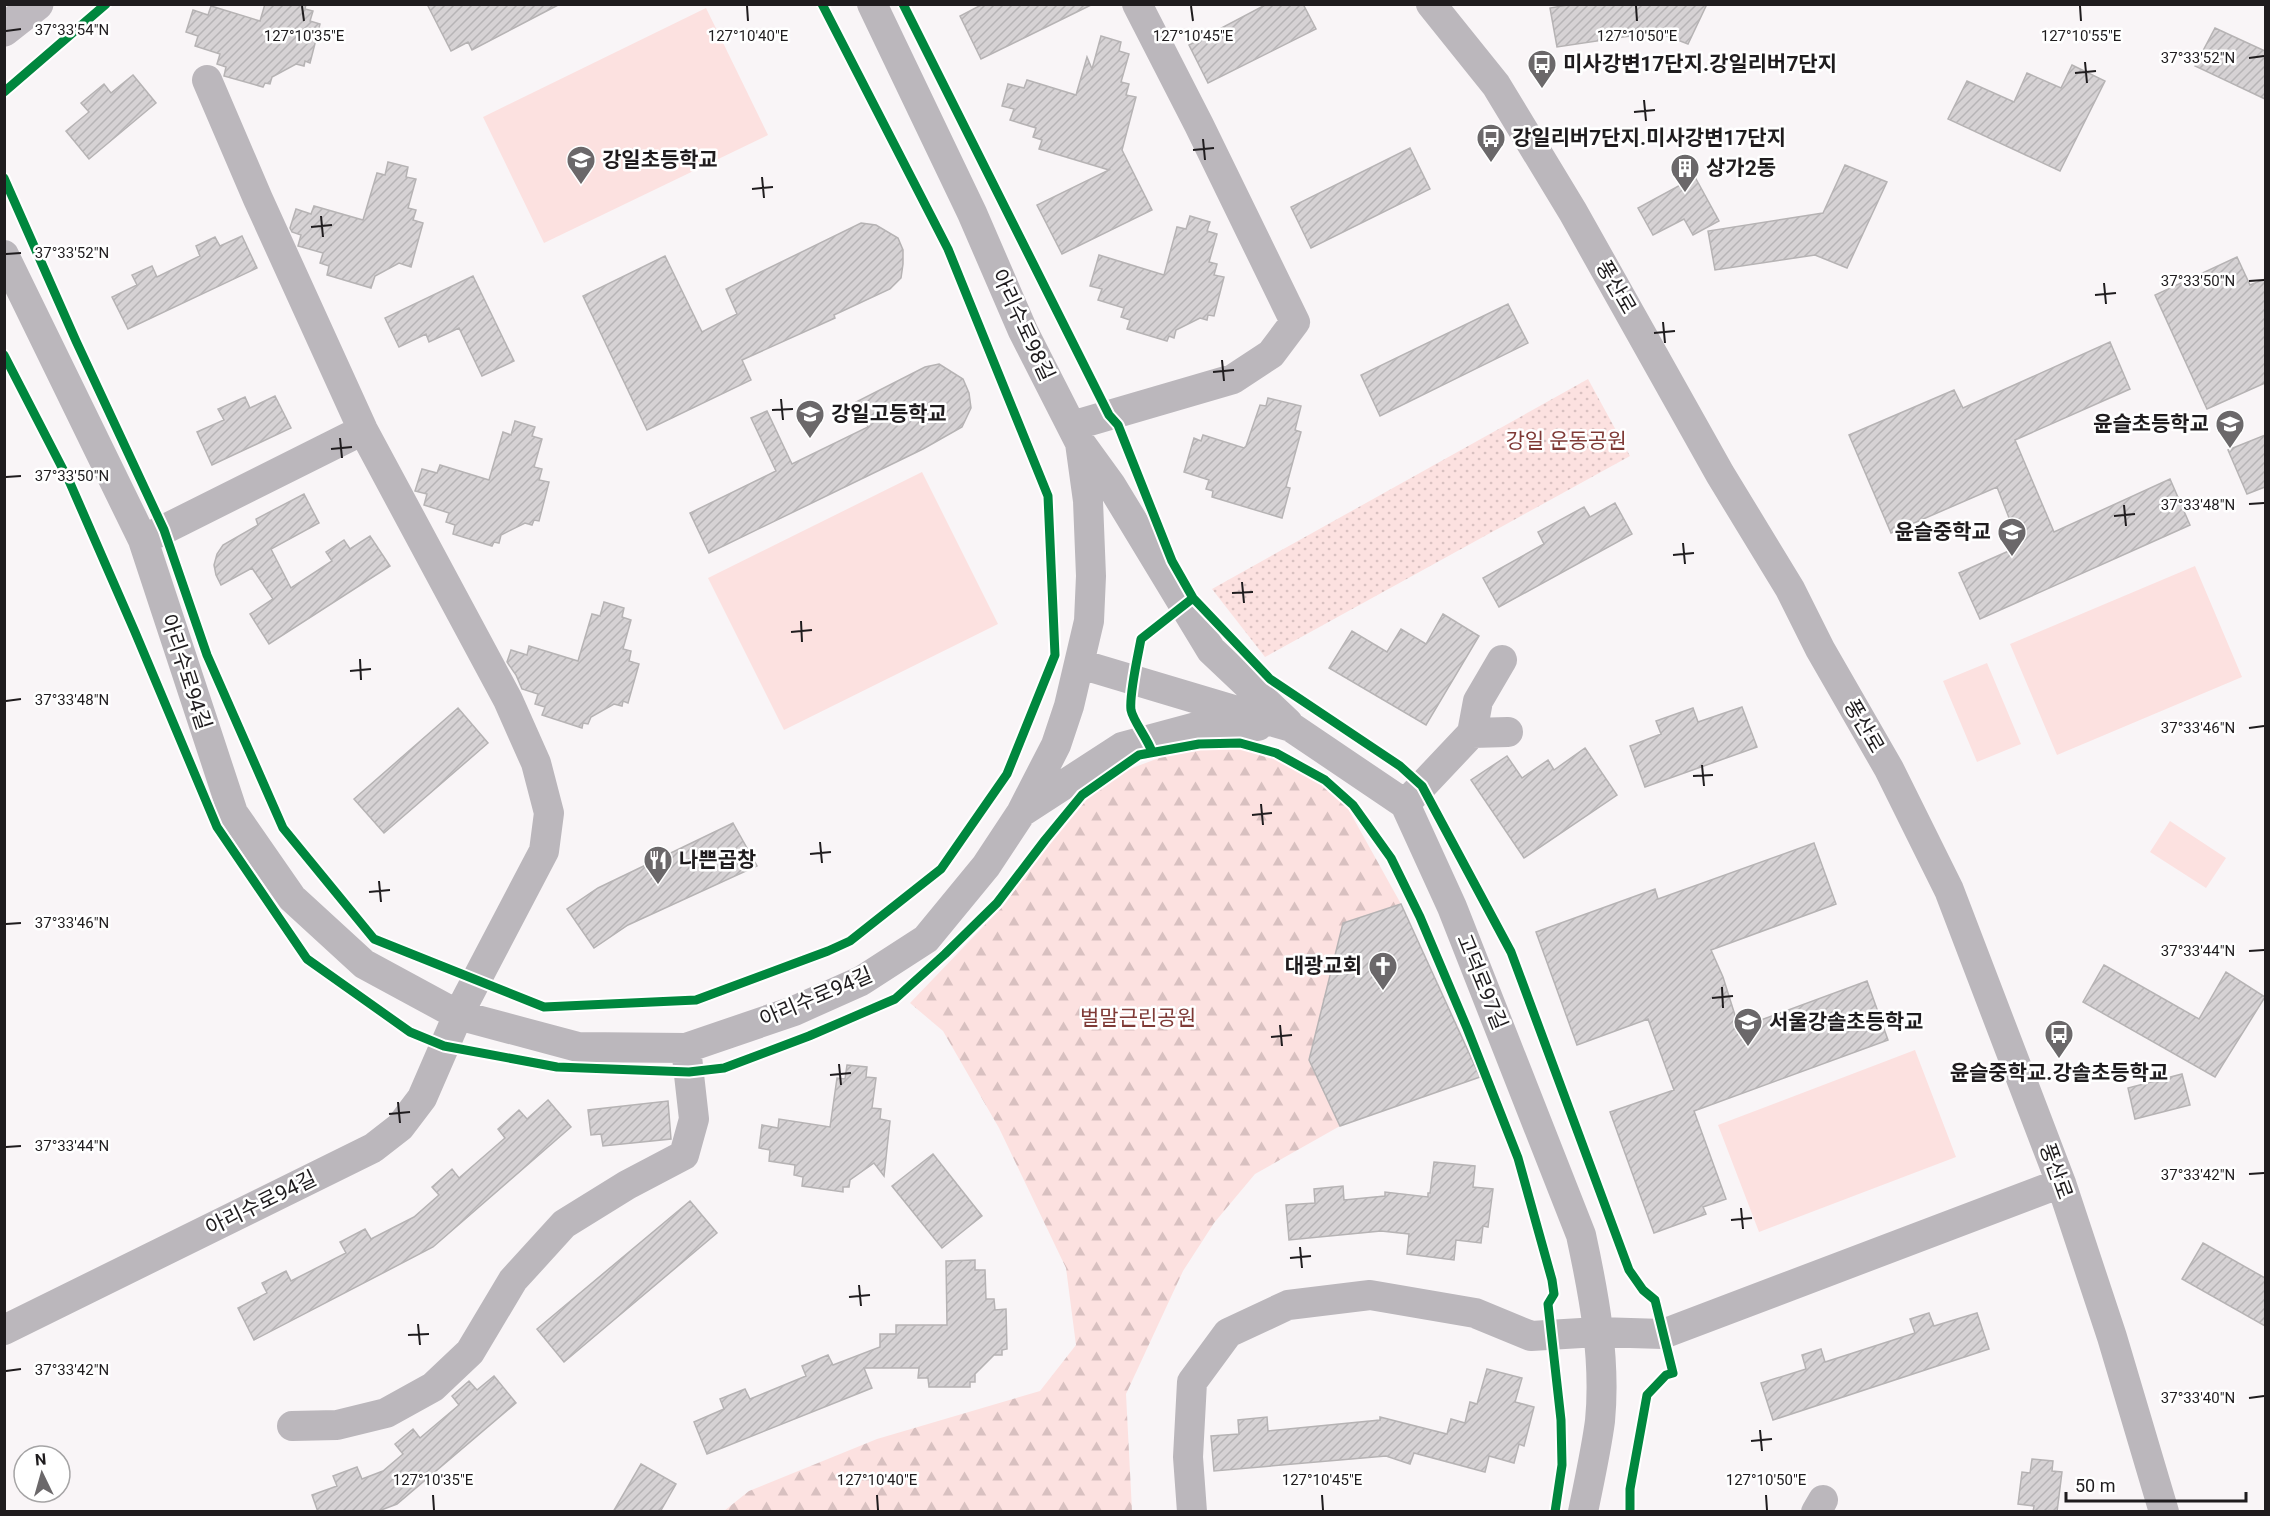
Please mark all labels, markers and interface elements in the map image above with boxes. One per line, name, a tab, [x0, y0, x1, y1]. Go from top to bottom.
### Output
text: 37°33'54"N	[35, 21, 109, 39]
text: 127°10'35"E	[264, 27, 345, 45]
text: 127°10'40"E	[708, 27, 789, 45]
text: 127°10'45"E	[1153, 27, 1234, 45]
text: 127°10'50"E	[1597, 27, 1678, 45]
text: 127°10'55"E	[2041, 27, 2122, 45]
bus stop icon: 미사강변17단지.강일리버7단지	[1526, 48, 1558, 90]
text: 37°33'52"N	[2161, 49, 2235, 67]
place label: 미사강변17단지.강일리버7단지	[1563, 52, 1837, 76]
bus stop icon: 강일리버7단지.미사강변17단지	[1475, 122, 1507, 164]
place label: 강일리버7단지.미사강변17단지	[1512, 126, 1786, 150]
school or university icon: 강일초등학교	[565, 144, 597, 186]
place label: 강일초등학교	[602, 148, 718, 172]
building icon: 상가2동	[1669, 152, 1701, 194]
place label: 상가2동	[1706, 156, 1776, 180]
text: 37°33'52"N	[35, 244, 109, 262]
street label: 풍산로	[1591, 256, 1641, 318]
street label: 아리수로98길	[987, 265, 1059, 385]
text: 37°33'50"N	[2161, 272, 2235, 290]
school or university icon: 강일고등학교	[794, 398, 826, 440]
place label: 강일고등학교	[831, 402, 947, 426]
school or university icon: 윤슬초등학교	[2214, 408, 2246, 450]
place label: 윤슬초등학교	[2093, 412, 2209, 436]
park label: 강일 운동공원	[1505, 429, 1627, 453]
text: 37°33'50"N	[35, 467, 109, 485]
text: 37°33'48"N	[2161, 496, 2235, 514]
school or university icon: 윤슬중학교	[1996, 516, 2028, 558]
place label: 윤슬중학교	[1894, 520, 1991, 544]
street label: 아리수로94길	[156, 611, 216, 733]
text: 37°33'48"N	[35, 691, 109, 709]
street label: 풍산로	[1839, 695, 1889, 757]
text: 37°33'46"N	[2161, 719, 2235, 737]
restaurant icon: 나쁜곱창	[642, 844, 674, 886]
place label: 나쁜곱창	[679, 848, 756, 872]
text: 37°33'46"N	[35, 914, 109, 932]
street label: 고덕로97길	[1452, 931, 1512, 1033]
text: 37°33'44"N	[2161, 942, 2235, 960]
church icon: 대광교회	[1367, 950, 1399, 992]
place label: 대광교회	[1285, 954, 1362, 978]
street label: 아리수로94길	[756, 962, 876, 1032]
park label: 벌말근린공원	[1080, 1006, 1196, 1030]
school or university icon: 서울강솔초등학교	[1732, 1006, 1764, 1048]
place label: 서울강솔초등학교	[1769, 1010, 1924, 1034]
bus stop icon: 윤슬중학교.강솔초등학교	[2043, 1018, 2075, 1060]
place label: 윤슬중학교.강솔초등학교	[1950, 1061, 2168, 1085]
text: 37°33'44"N	[35, 1137, 109, 1155]
street label: 풍산로	[2035, 1140, 2077, 1202]
street label: 아리수로94길	[202, 1166, 320, 1240]
text: 37°33'42"N	[2161, 1166, 2235, 1184]
text: 37°33'42"N	[35, 1361, 109, 1379]
text: 37°33'40"N	[2161, 1389, 2235, 1407]
north arrow	[12, 1444, 72, 1504]
text: N	[34, 1450, 47, 1470]
scale bar	[2066, 1465, 2246, 1503]
text: 127°10'35"E	[393, 1471, 474, 1489]
text: 127°10'40"E	[837, 1471, 918, 1489]
text: 127°10'45"E	[1282, 1471, 1363, 1489]
text: 127°10'50"E	[1726, 1471, 1807, 1489]
text: 50 m	[2075, 1475, 2115, 1496]

